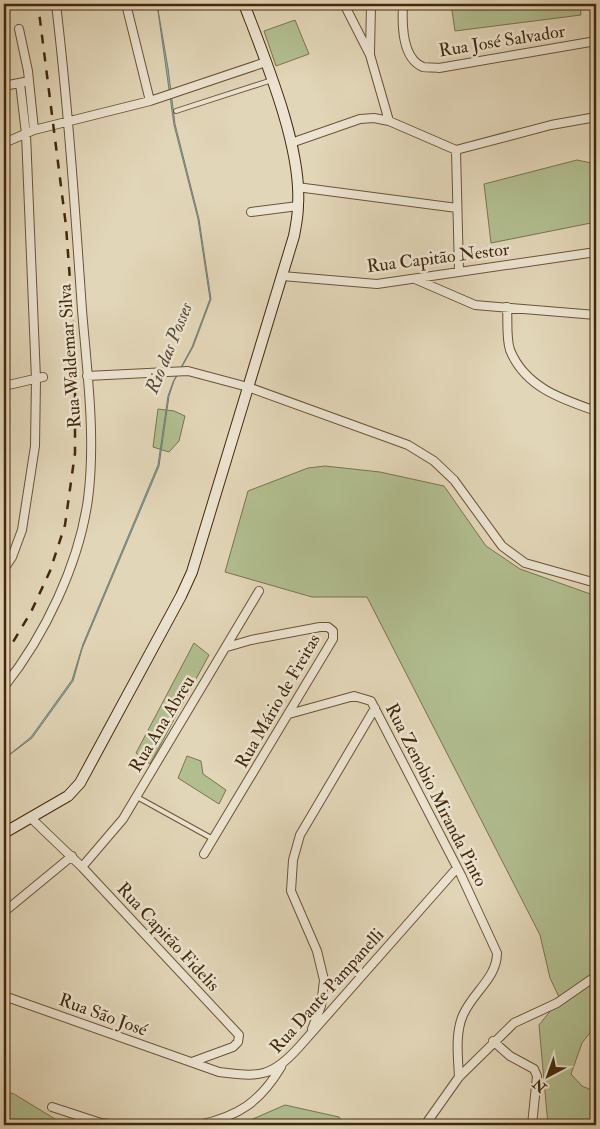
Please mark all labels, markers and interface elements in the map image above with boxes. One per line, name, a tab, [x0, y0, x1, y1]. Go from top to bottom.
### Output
street label: Rua José Salvador	[437, 20, 567, 62]
street label: Rua Capitão Nestor	[365, 238, 511, 278]
street label: Rua Waldemar Silva	[53, 283, 87, 429]
water label: Rio das Posses	[140, 298, 198, 398]
street label: Rua Mário de Freitas	[230, 630, 326, 772]
street label: Rua Ana Abreu	[124, 671, 200, 777]
street label: Rua Zenobio Miranda Pinto	[380, 700, 492, 891]
street label: Rua Capitão Fidelis	[112, 878, 224, 996]
street label: Rua Dante Pampanelli	[265, 924, 389, 1058]
street label: Rua São José	[56, 988, 151, 1042]
north arrow	[522, 1052, 572, 1102]
text: N	[529, 1075, 551, 1097]

